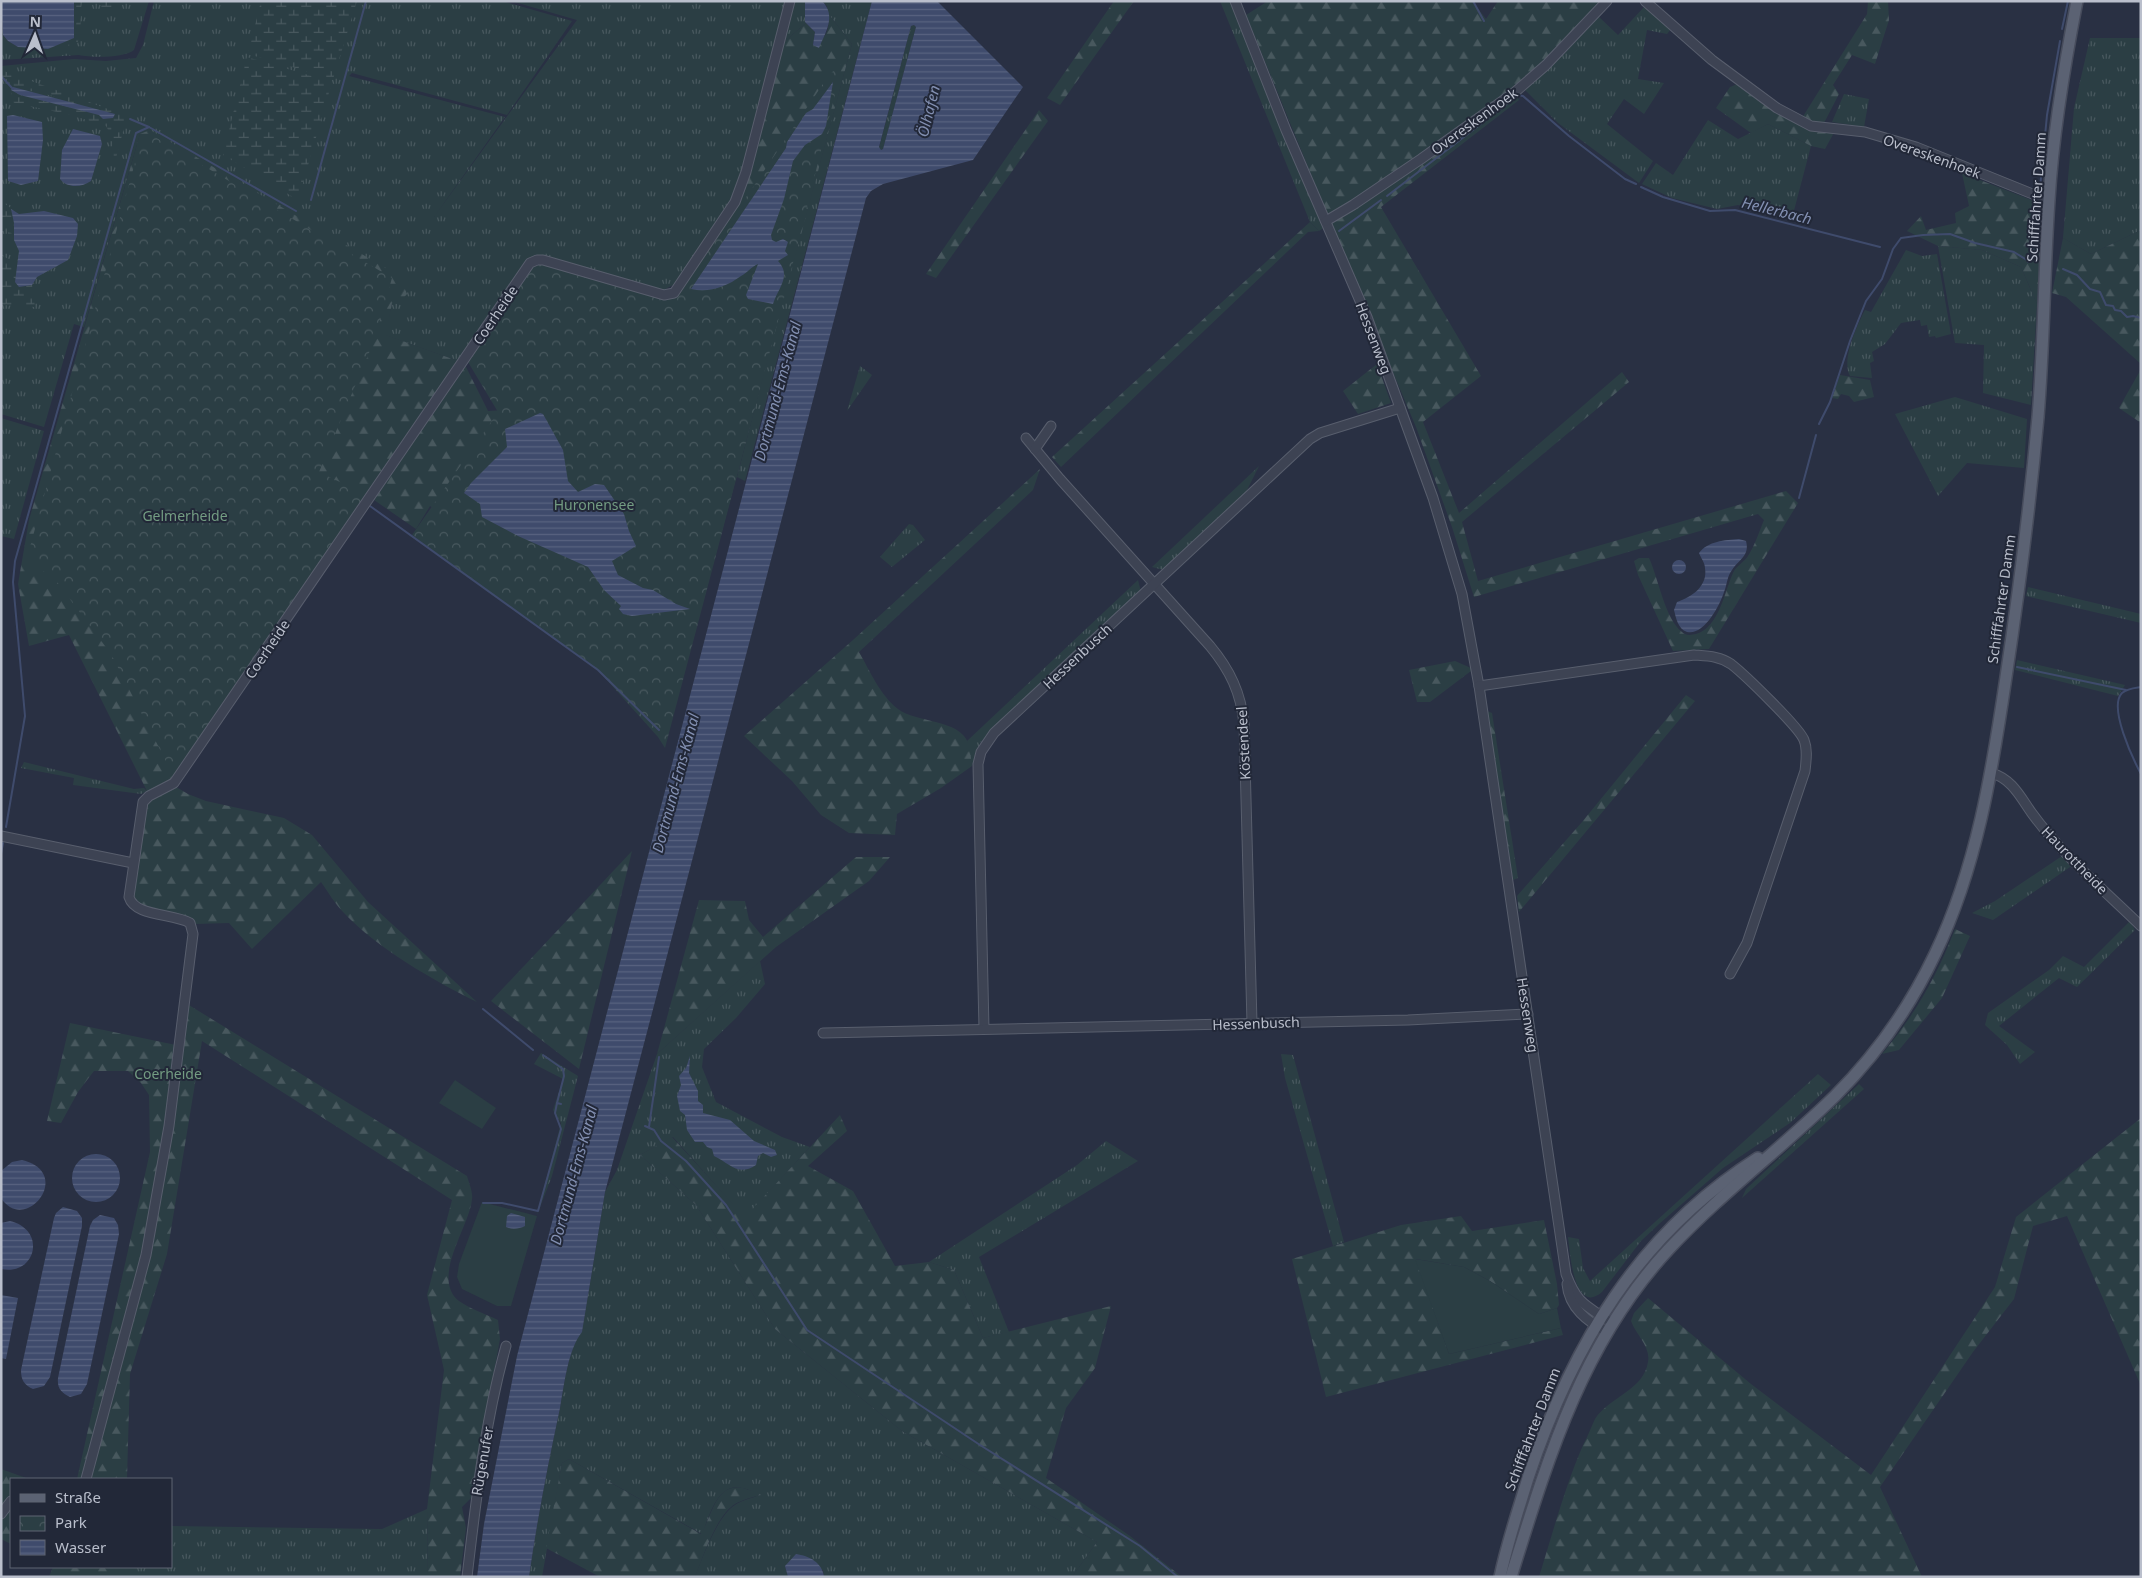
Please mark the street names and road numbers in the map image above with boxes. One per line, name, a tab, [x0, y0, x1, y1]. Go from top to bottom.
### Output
street label: Overeskenhoek	[1427, 83, 1521, 159]
street label: Overeskenhoek	[1881, 130, 1984, 183]
street label: Schifffahrter Damm	[2022, 131, 2050, 263]
street label: Coerheide	[468, 282, 522, 348]
street label: Hessenweg	[1352, 299, 1396, 377]
street label: Schifffahrter Damm	[1983, 533, 2019, 665]
street label: Coerheide	[240, 616, 294, 682]
street label: Hessenbusch	[1038, 619, 1116, 693]
street label: Köstendeel	[1232, 706, 1254, 780]
street label: Haurottheide	[2038, 822, 2112, 898]
street label: Hessenweg	[1513, 976, 1543, 1054]
street label: Hessenbusch	[1212, 1012, 1300, 1034]
street label: Schifffahrter Damm	[1500, 1365, 1564, 1493]
street label: Rügenufer	[467, 1425, 497, 1497]

